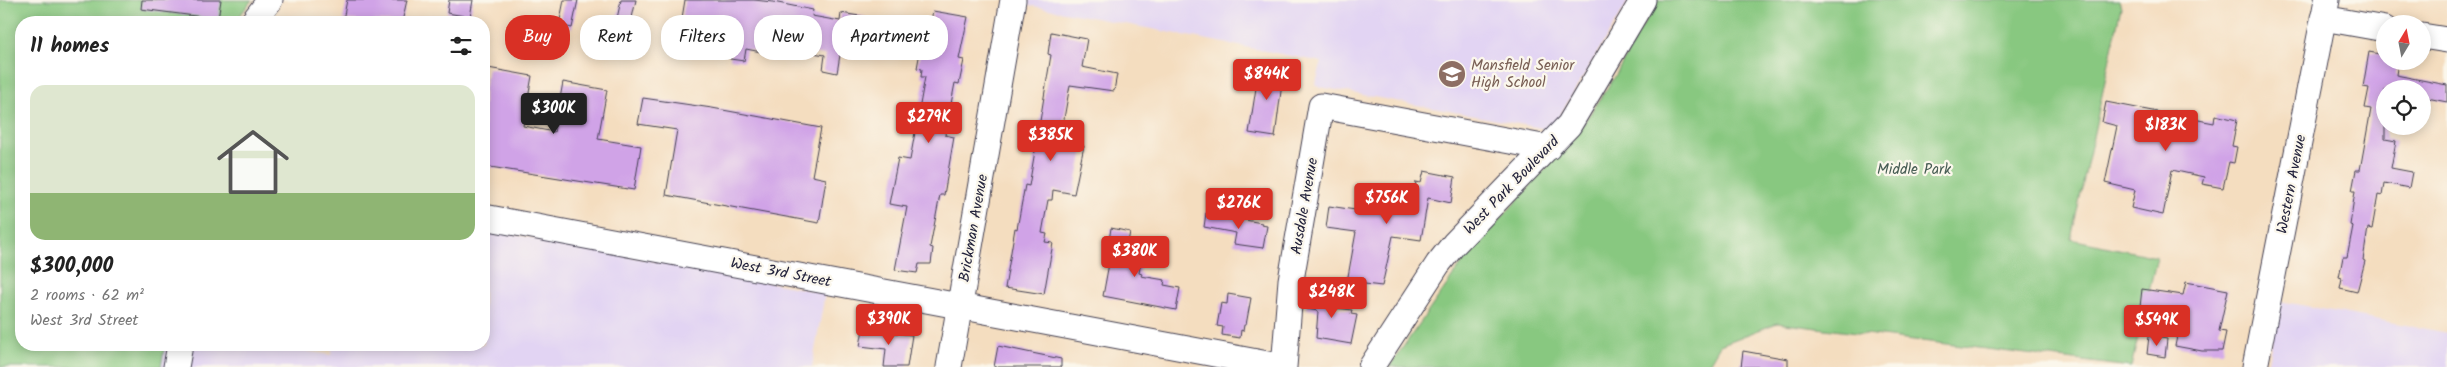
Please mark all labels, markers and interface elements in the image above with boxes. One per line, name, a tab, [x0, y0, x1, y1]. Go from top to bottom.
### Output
chip: Buy	[505, 15, 570, 60]
chip: Rent	[580, 15, 651, 60]
chip: Filters	[661, 15, 744, 60]
chip: New	[754, 15, 822, 60]
chip: Apartment	[832, 15, 948, 60]
north arrow	[2376, 15, 2431, 70]
map controls	[2376, 15, 2431, 135]
text: 11 homes	[30, 30, 109, 63]
icon: filters	[447, 32, 475, 60]
place label: Mansfield Senior High School	[1471, 54, 1575, 95]
pin: $844K	[1232, 58, 1302, 101]
school or university icon: Mansfield Senior High School	[1437, 59, 1467, 89]
text: $844K	[1244, 62, 1290, 87]
button: locate	[2376, 80, 2431, 135]
pin: $300K	[519, 92, 589, 135]
text: $300K	[532, 96, 576, 121]
pin: $279K	[894, 102, 964, 144]
text: $279K	[907, 105, 951, 130]
pin: $183K	[2131, 110, 2201, 152]
text: $183K	[2145, 113, 2187, 138]
icon: home	[208, 117, 298, 207]
pin: $385K	[1016, 120, 1086, 162]
text: $385K	[1028, 123, 1074, 148]
street label: West Park Boulevard	[1458, 130, 1566, 241]
street label: Western Avenue	[2271, 132, 2313, 236]
street label: Ausdale Avenue	[1285, 156, 1325, 256]
park label: Middle Park	[1877, 158, 1952, 182]
street label: Brickman Avenue	[953, 172, 995, 284]
pin: $756K	[1352, 182, 1422, 225]
text: $756K	[1365, 186, 1409, 211]
pin: $276K	[1204, 188, 1274, 230]
text: $276K	[1217, 191, 1261, 216]
pin: $380K	[1100, 236, 1170, 278]
text: $380K	[1112, 239, 1158, 264]
text: $300,000	[30, 250, 113, 283]
street label: West 3rd Street	[729, 251, 833, 295]
pin: $248K	[1297, 276, 1367, 319]
text: $248K	[1309, 280, 1355, 305]
text: 2 rooms · 62 m²	[30, 283, 144, 308]
pin: $390K	[854, 304, 924, 346]
pin: $549K	[2122, 304, 2192, 347]
text: $390K	[867, 307, 911, 332]
text: West 3rd Street	[30, 308, 139, 333]
text: $549K	[2135, 308, 2179, 333]

